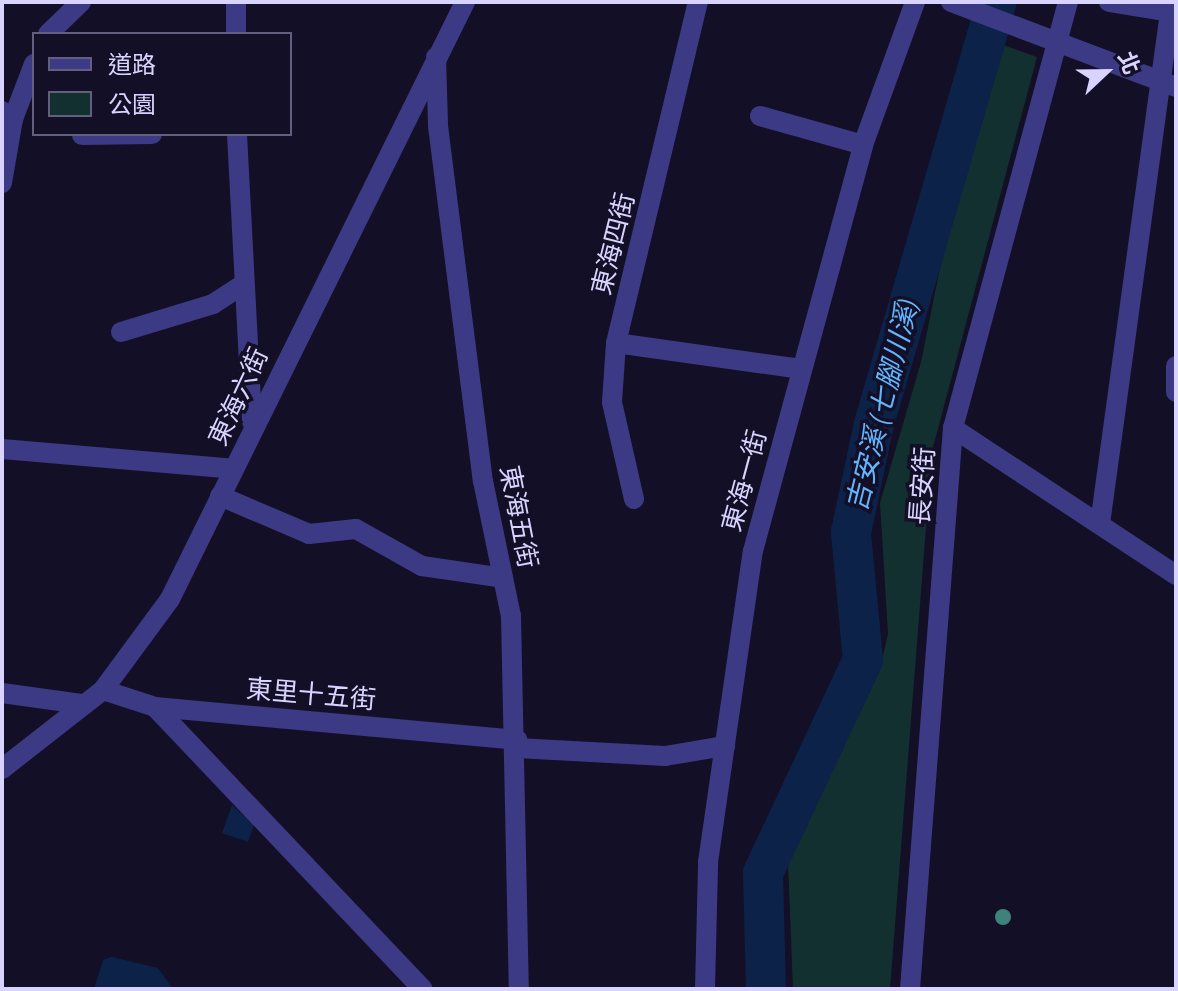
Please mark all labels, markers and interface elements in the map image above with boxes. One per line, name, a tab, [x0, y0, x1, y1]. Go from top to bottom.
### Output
legend	[32, 32, 292, 136]
north arrow	[1066, 32, 1146, 112]
text: 北	[1109, 47, 1147, 79]
text: 道路	[108, 48, 156, 83]
text: 公園	[108, 88, 156, 123]
street label: 東海四街	[586, 190, 642, 298]
water label: 吉安溪 (七腳川溪)	[840, 295, 926, 515]
street label: 東海六街	[203, 343, 275, 451]
street label: 東海一街	[716, 427, 774, 535]
street label: 長安街	[905, 446, 941, 526]
street label: 東海五街	[493, 463, 543, 571]
street label: 東里十五街	[245, 674, 377, 716]

